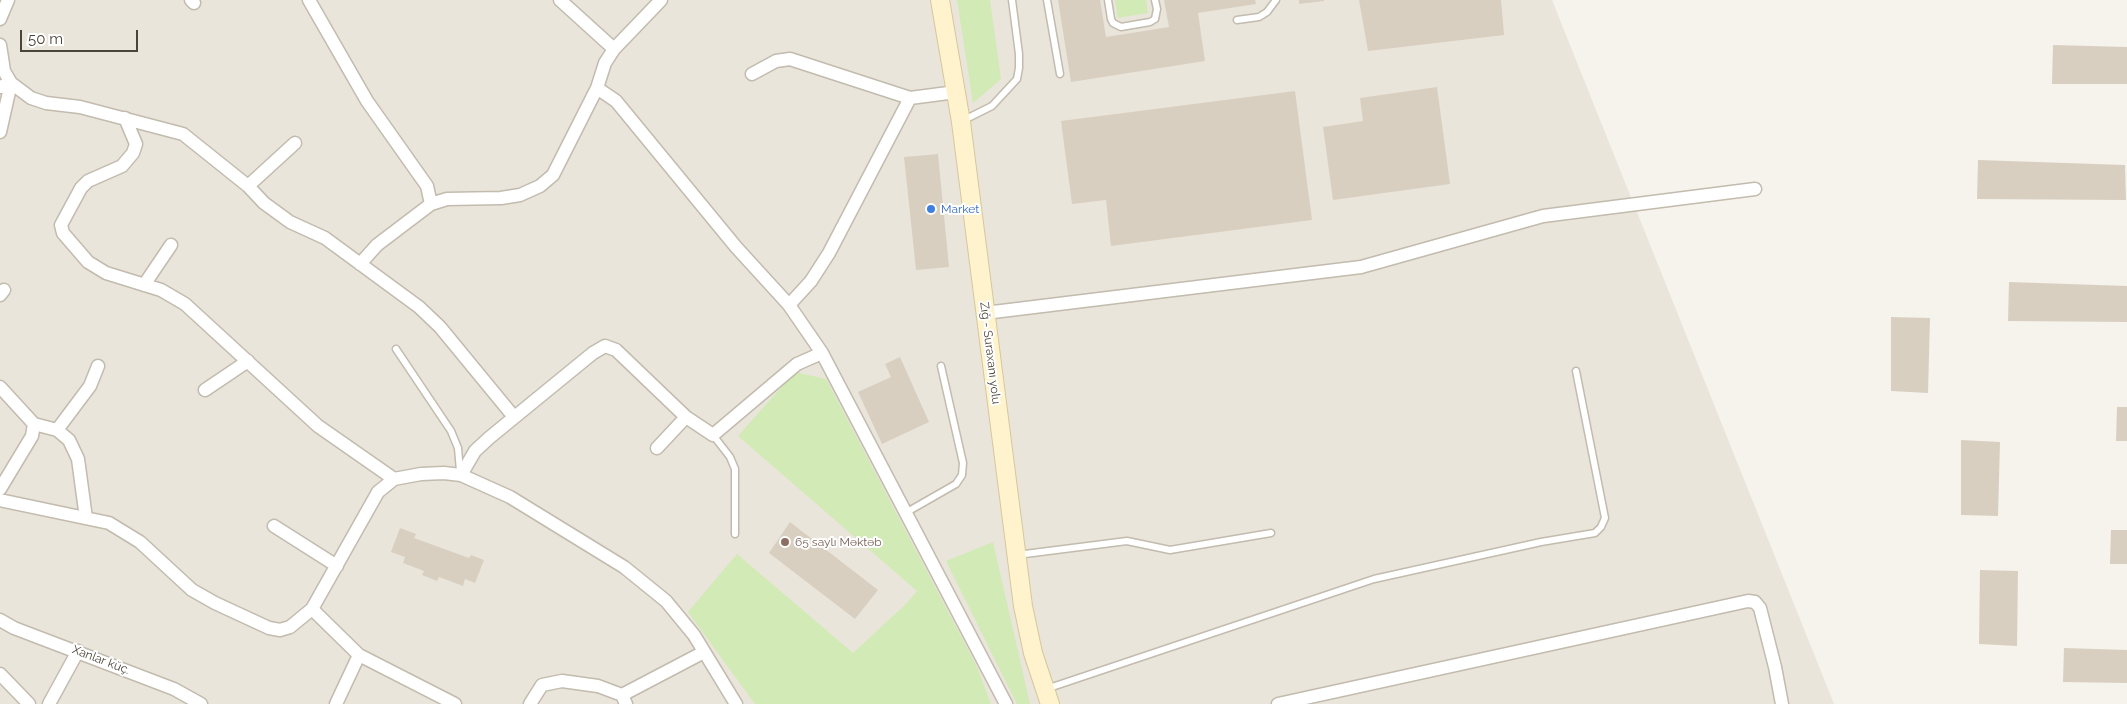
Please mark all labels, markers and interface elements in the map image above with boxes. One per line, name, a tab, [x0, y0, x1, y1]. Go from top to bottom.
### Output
scale bar	[22, 20, 140, 52]
text: 50 m	[28, 30, 63, 48]
place label: Market	[941, 202, 979, 216]
marker: Market	[925, 203, 937, 215]
street label: Zığ - Suraxanı yolu	[977, 301, 1003, 405]
place label: 65 saylı Məktəb	[795, 535, 882, 549]
marker: 65 saylı Məktəb	[779, 536, 791, 548]
street label: Xanlar küç.	[70, 642, 132, 678]

